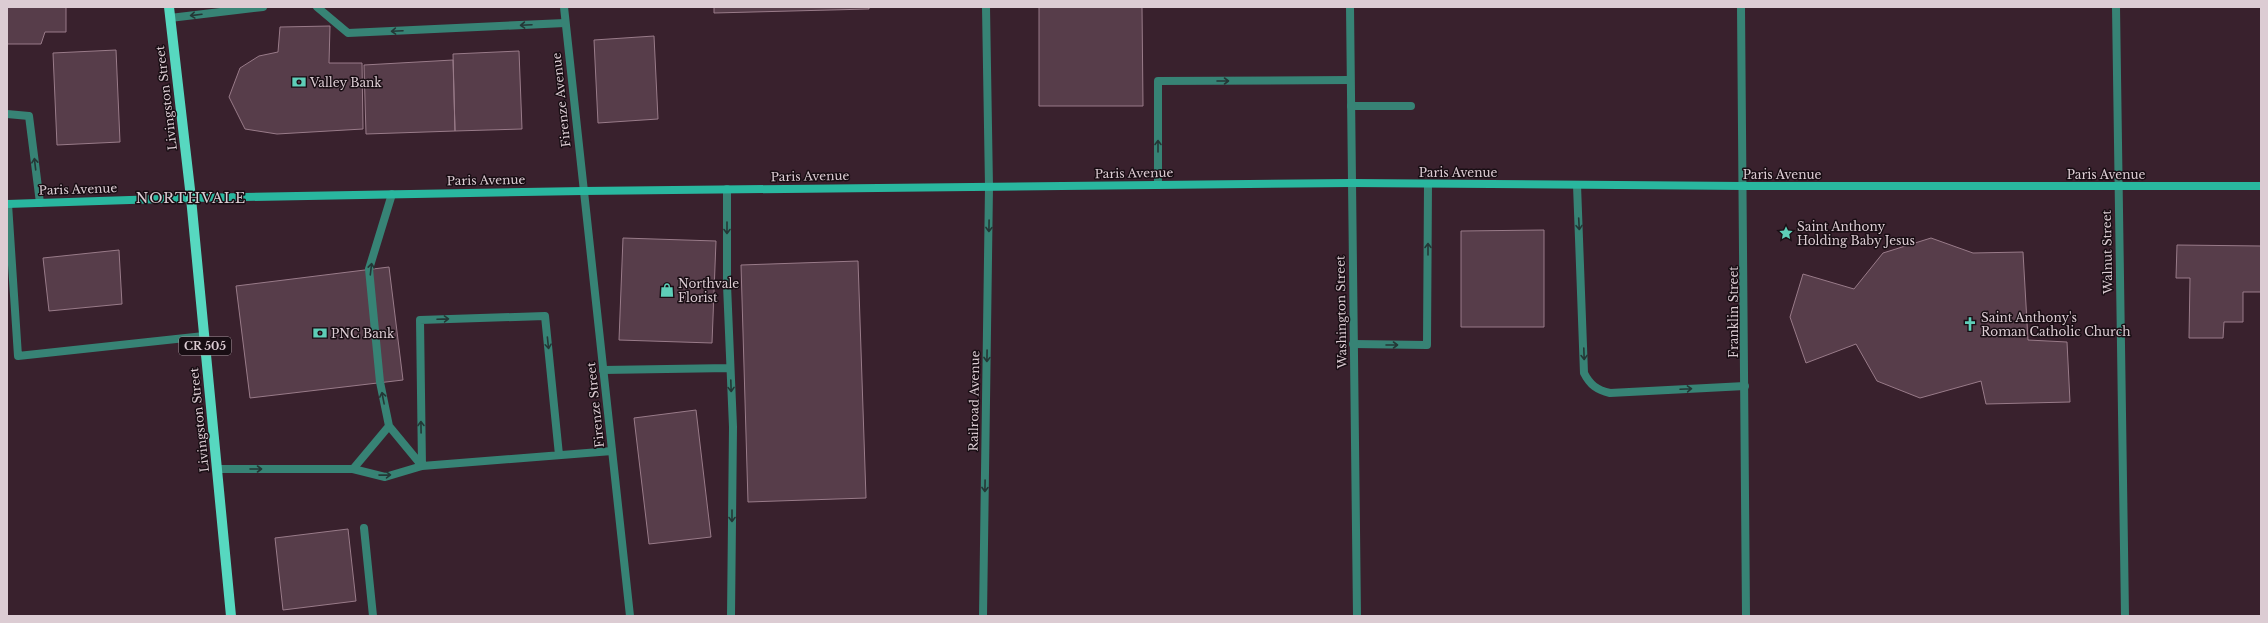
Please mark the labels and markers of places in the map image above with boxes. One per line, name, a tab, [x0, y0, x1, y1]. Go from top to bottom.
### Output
bank icon: Valley Bank	[291, 74, 307, 90]
place label: Valley Bank	[309, 75, 382, 90]
place label: Saint Anthony Holding Baby Jesus	[1797, 219, 1915, 248]
place icon: Saint Anthony Holding Baby Jesus	[1778, 225, 1794, 241]
place label: Northvale Florist	[678, 276, 739, 305]
shop icon: Northvale Florist	[659, 282, 675, 298]
place label: Saint Anthony's Roman Catholic Church	[1981, 310, 2130, 339]
church icon: Saint Anthony's Roman Catholic Church	[1962, 316, 1978, 332]
bank icon: PNC Bank	[312, 325, 328, 341]
place label: PNC Bank	[331, 326, 395, 341]

